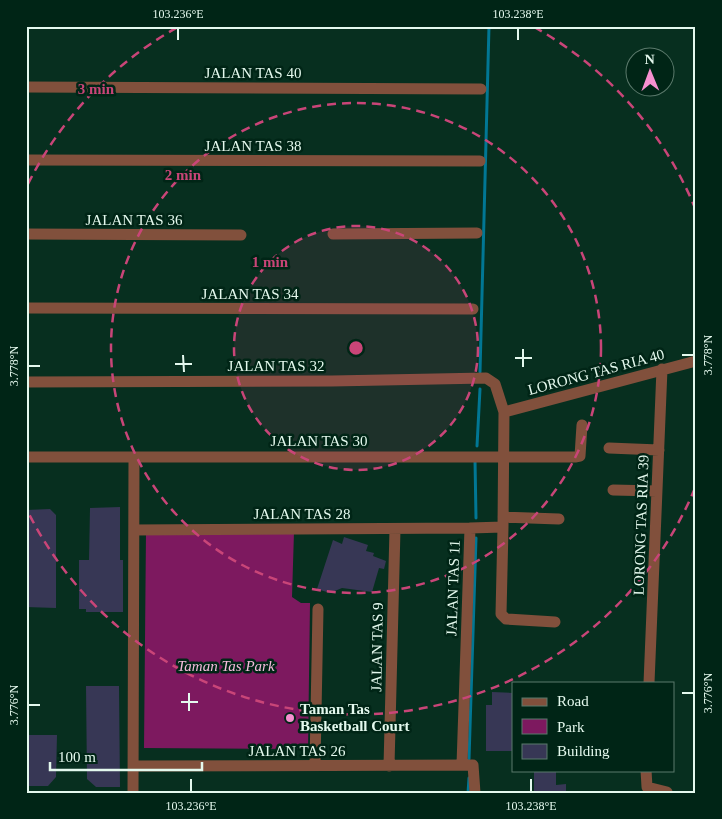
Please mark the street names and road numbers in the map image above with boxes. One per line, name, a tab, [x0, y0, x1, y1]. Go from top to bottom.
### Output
street label: JALAN TAS 40	[205, 65, 301, 81]
street label: JALAN TAS 38	[205, 138, 301, 154]
street label: JALAN TAS 36	[86, 212, 183, 228]
street label: JALAN TAS 34	[202, 286, 299, 302]
street label: LORONG TAS RIA 40	[526, 346, 666, 398]
street label: JALAN TAS 32	[228, 358, 324, 374]
street label: JALAN TAS 30	[271, 433, 367, 449]
street label: LORONG TAS RIA 39	[631, 454, 651, 596]
street label: JALAN TAS 28	[254, 506, 350, 522]
street label: JALAN TAS 11	[443, 540, 463, 636]
street label: JALAN TAS 9	[368, 602, 386, 692]
street label: JALAN TAS 26	[249, 743, 346, 759]

